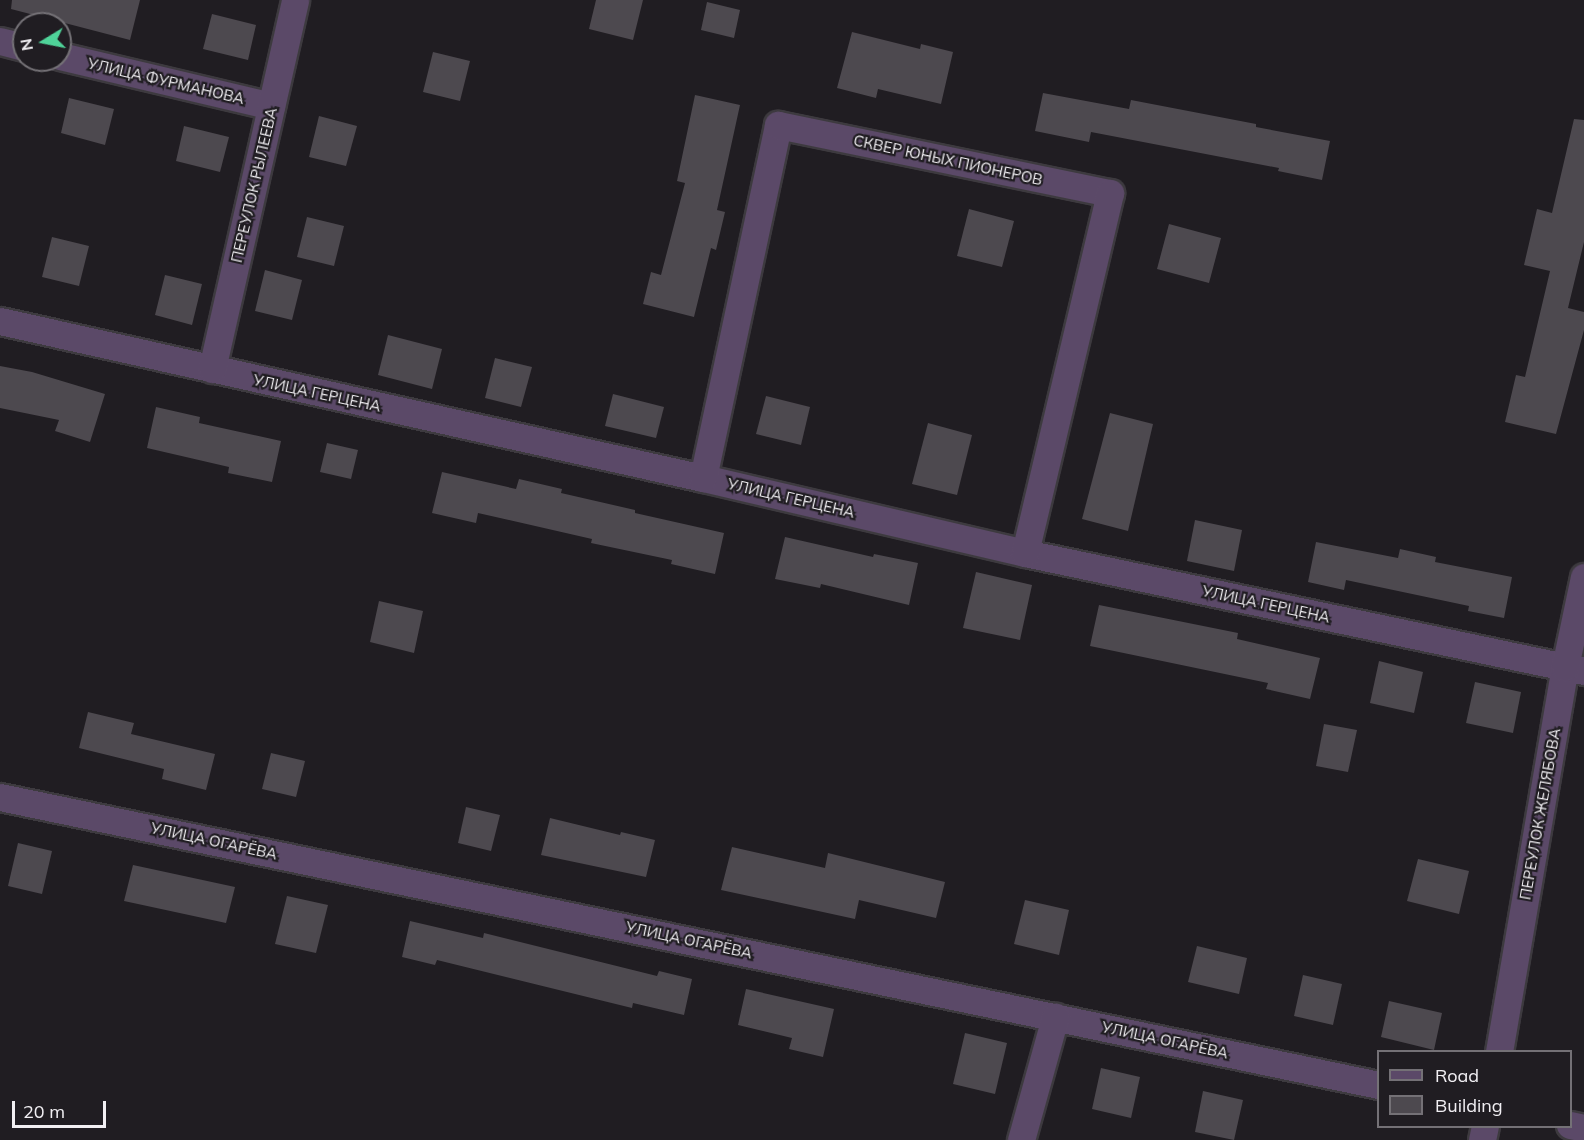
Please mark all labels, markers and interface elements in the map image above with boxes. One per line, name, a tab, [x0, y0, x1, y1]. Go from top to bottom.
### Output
north arrow	[12, 12, 72, 72]
text: N	[15, 37, 37, 52]
street label: УЛИЦА ФУРМАНОВА	[86, 54, 246, 108]
street label: ПЕРЕУЛОК РЫЛЕЕВА	[227, 106, 281, 264]
street label: СКВЕР ЮНЫХ ПИОНЕРОВ	[852, 131, 1044, 189]
street label: УЛИЦА ГЕРЦЕНА	[252, 371, 382, 415]
street label: УЛИЦА ГЕРЦЕНА	[726, 475, 856, 521]
street label: УЛИЦА ГЕРЦЕНА	[1201, 582, 1331, 626]
street label: ПЕРЕУЛОК ЖЕЛЯБОВА	[1516, 727, 1564, 901]
street label: УЛИЦА ОГАРЁВА	[149, 819, 279, 863]
street label: УЛИЦА ОГАРЁВА	[624, 918, 754, 962]
street label: УЛИЦА ОГАРЁВА	[1100, 1018, 1230, 1062]
legend	[1377, 1050, 1572, 1128]
text: Road	[1435, 1064, 1479, 1087]
scale bar	[15, 1089, 110, 1127]
text: Building	[1435, 1094, 1503, 1117]
text: 20 m	[23, 1100, 65, 1123]

